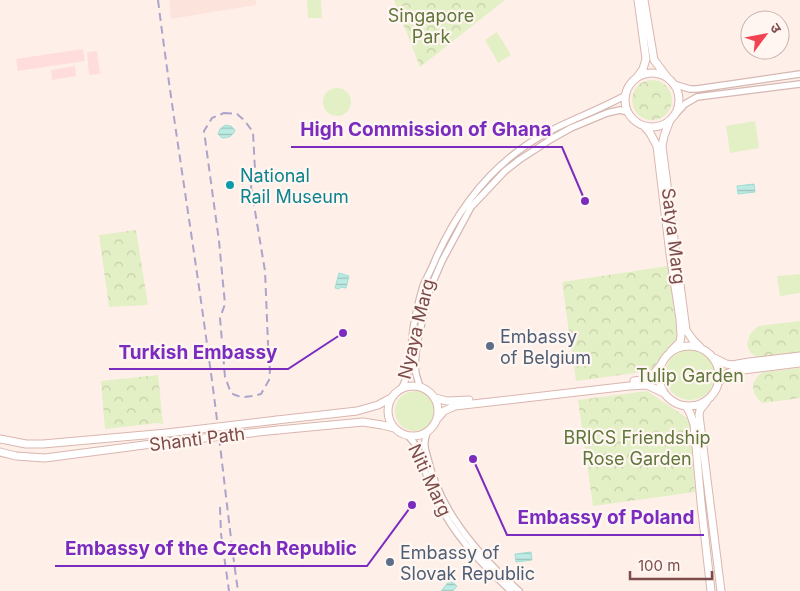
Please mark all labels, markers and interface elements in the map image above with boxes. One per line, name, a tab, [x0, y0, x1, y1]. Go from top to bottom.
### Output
park label: Singapore Park	[388, 5, 474, 47]
north arrow	[740, 10, 790, 60]
text: उ	[767, 20, 786, 37]
callout: High Commission of Ghana	[291, 113, 562, 147]
text: High Commission of Ghana	[300, 118, 552, 141]
place label: National Rail Museum	[240, 165, 349, 207]
marker: National Rail Museum	[224, 179, 236, 191]
street label: Satya Marg	[658, 187, 690, 285]
street label: Nyaya Marg	[393, 277, 439, 381]
place label: Embassy of Belgium	[500, 326, 591, 368]
callout: Turkish Embassy	[109, 335, 288, 369]
marker: Embassy of Belgium	[484, 340, 496, 352]
text: Turkish Embassy	[118, 341, 278, 364]
park label: Tulip Garden	[636, 365, 744, 386]
street label: Shanti Path	[148, 423, 246, 455]
park label: BRICS Friendship Rose Garden	[563, 427, 711, 469]
street label: Niti Marg	[404, 441, 456, 519]
callout: Embassy of Poland	[507, 501, 704, 535]
text: Embassy of Poland	[518, 506, 694, 529]
callout: Embassy of the Czech Republic	[55, 532, 367, 566]
text: Embassy of the Czech Republic	[65, 537, 357, 560]
place label: Embassy of Slovak Republic	[400, 542, 535, 584]
scale bar	[630, 548, 712, 580]
marker: Embassy of Slovak Republic	[384, 556, 396, 568]
text: 100 m	[638, 556, 680, 575]

